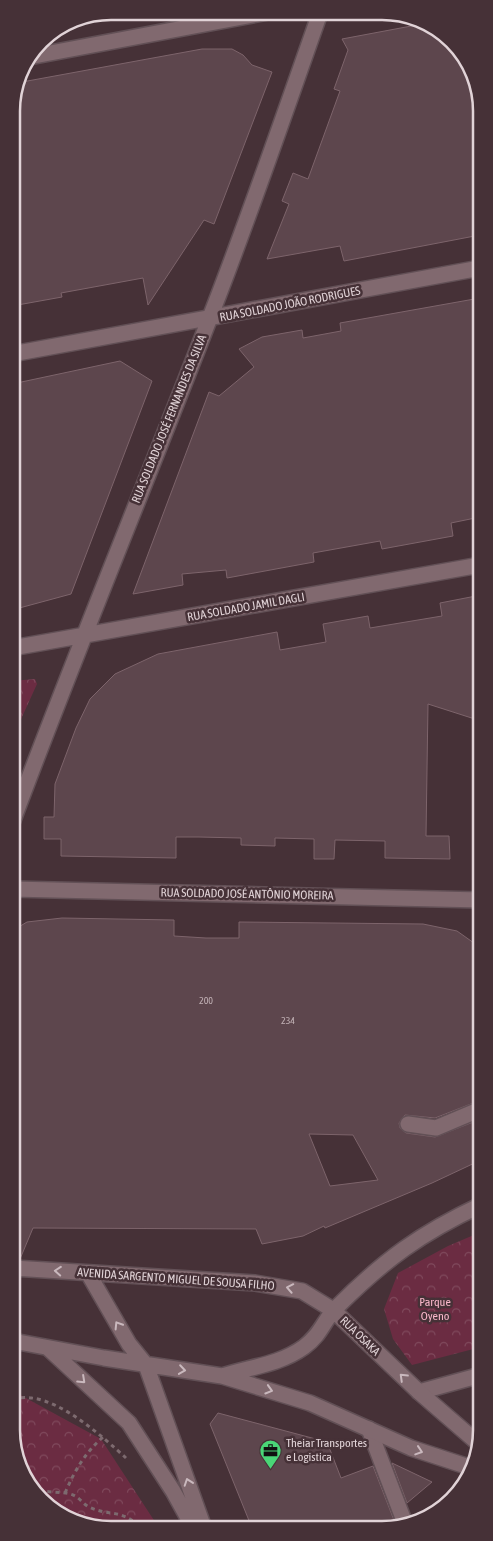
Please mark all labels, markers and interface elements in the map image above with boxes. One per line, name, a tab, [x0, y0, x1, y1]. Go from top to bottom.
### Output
street label: RUA SOLDADO JOÃO RODRIGUES	[219, 283, 361, 325]
street label: RUA SOLDADO JOSÉ FERNANDES DA SILVA	[129, 333, 209, 505]
street label: RUA SOLDADO JAMIL DAGLI	[186, 590, 306, 624]
street label: RUA SOLDADO JOSÉ ANTÔNIO MOREIRA	[160, 885, 334, 903]
house number: 200	[199, 995, 213, 1006]
house number: 234	[281, 1015, 295, 1026]
one-way arrow	[54, 1265, 62, 1276]
street label: AVENIDA SARGENTO MIGUEL DE SOUSA FILHO	[77, 1265, 275, 1293]
one-way arrow	[286, 1284, 294, 1294]
park label: Parque Oyeno	[419, 1295, 451, 1323]
street label: RUA OSAKA	[337, 1313, 383, 1359]
one-way arrow	[115, 1321, 125, 1330]
one-way arrow	[177, 1365, 186, 1375]
one-way arrow	[77, 1374, 86, 1383]
one-way arrow	[400, 1374, 409, 1383]
one-way arrow	[264, 1384, 272, 1394]
place label: Theiar Transportes e Logistica	[286, 1436, 367, 1464]
office icon: Theiar Transportes e Logistica	[258, 1438, 282, 1469]
one-way arrow	[414, 1445, 423, 1455]
one-way arrow	[184, 1478, 194, 1486]

